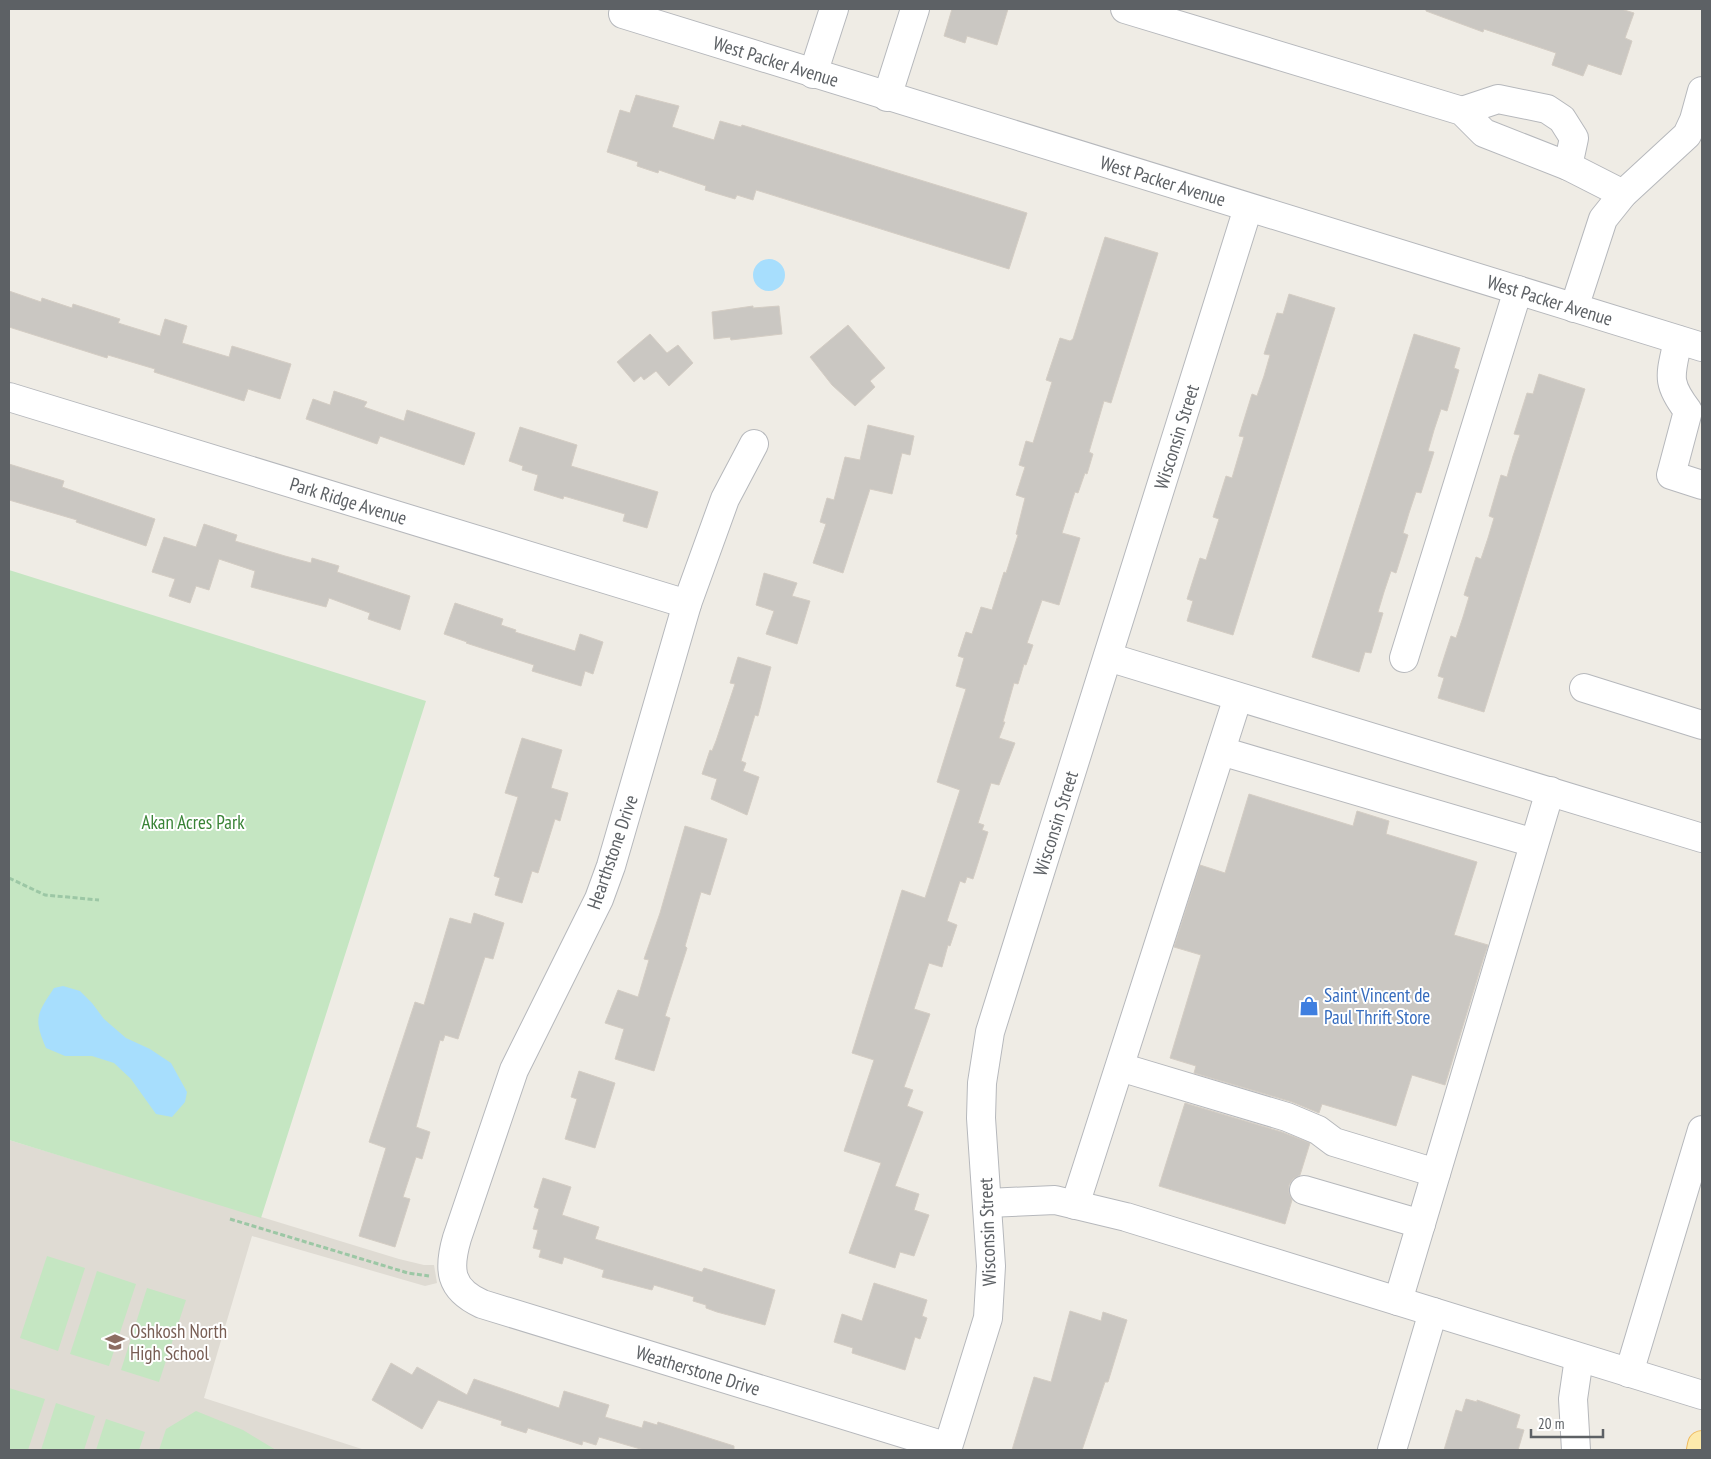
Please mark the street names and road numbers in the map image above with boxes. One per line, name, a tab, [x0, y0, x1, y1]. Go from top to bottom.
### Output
street label: West Packer Avenue	[710, 31, 842, 92]
street label: West Packer Avenue	[1097, 150, 1229, 211]
street label: West Packer Avenue	[1484, 269, 1616, 331]
street label: Wisconsin Street	[1149, 381, 1204, 492]
street label: Park Ridge Avenue	[287, 472, 410, 530]
street label: Wisconsin Street	[1028, 767, 1083, 879]
street label: Hearthstone Drive	[581, 792, 643, 912]
street label: Wisconsin Street	[973, 1177, 1001, 1287]
street label: Weatherstone Drive	[633, 1340, 763, 1401]

